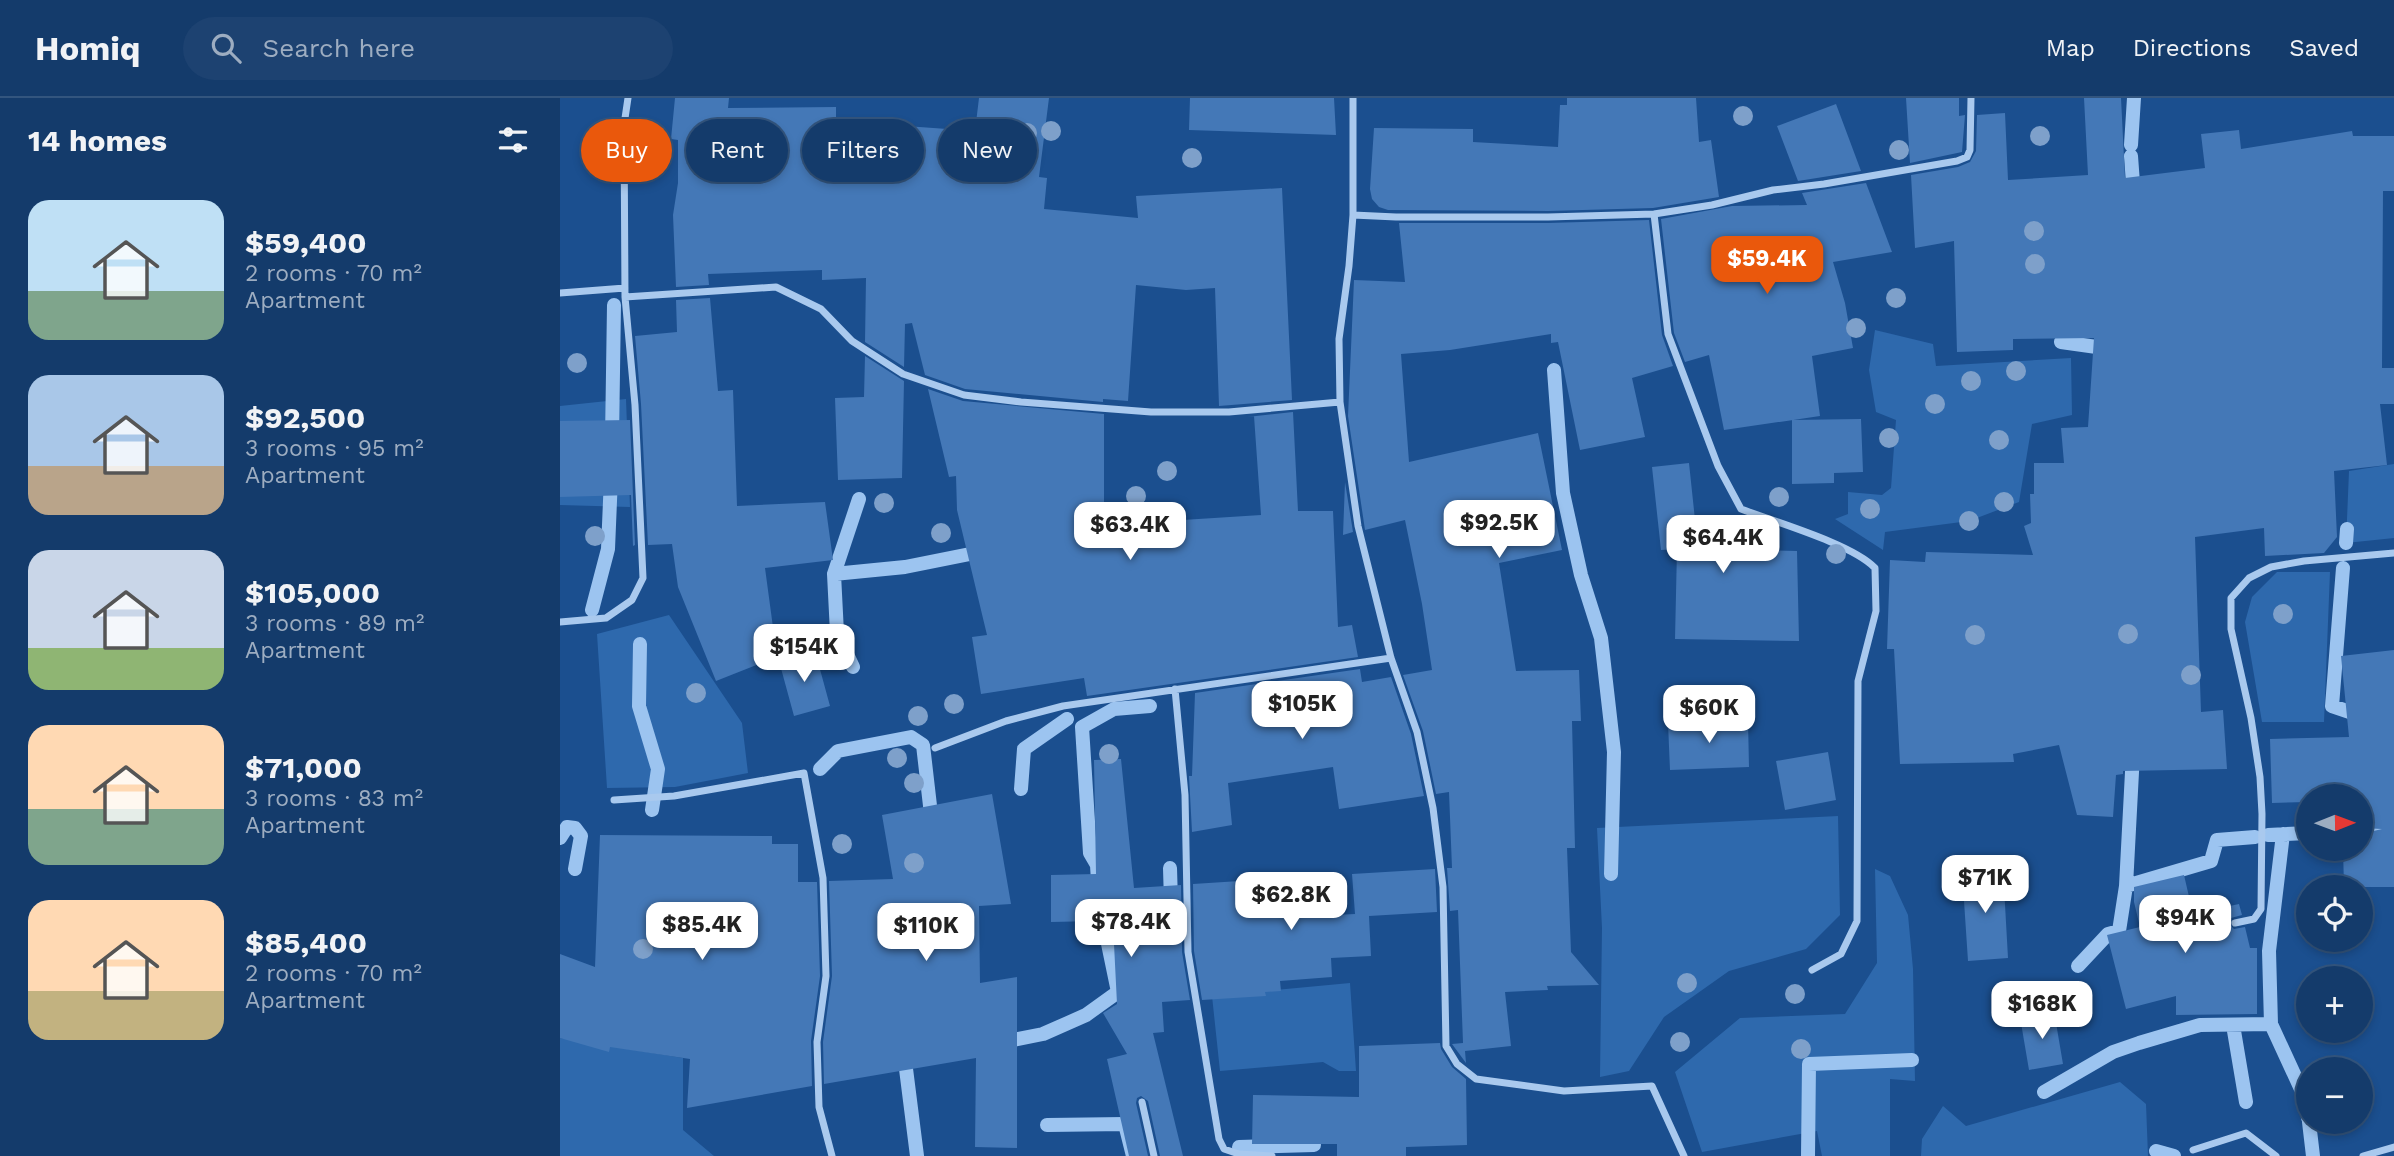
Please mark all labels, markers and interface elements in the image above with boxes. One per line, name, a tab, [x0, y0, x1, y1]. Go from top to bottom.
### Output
search box	[183, 17, 673, 80]
text: Homiq	[35, 29, 141, 68]
icon: search	[207, 29, 245, 67]
text: Search here	[263, 33, 415, 63]
text: Map	[2046, 34, 2095, 62]
text: Directions	[2133, 34, 2251, 62]
text: Saved	[2289, 34, 2359, 62]
chip: Buy	[581, 119, 672, 182]
chip: Rent	[686, 119, 788, 182]
chip: Filters	[802, 119, 924, 182]
chip: New	[938, 119, 1037, 182]
icon: filters	[494, 121, 532, 159]
text: 14 homes	[28, 123, 167, 158]
text: $59,400	[245, 225, 367, 260]
icon: home	[84, 228, 168, 312]
pin: $59.4K	[1710, 236, 1824, 296]
text: $59.4K	[1727, 245, 1807, 272]
text: 2 rooms · 70 m²	[245, 260, 422, 287]
text: Apartment	[245, 287, 365, 314]
text: $92,500	[245, 400, 365, 435]
icon: home	[84, 403, 168, 487]
text: 3 rooms · 95 m²	[245, 435, 424, 462]
text: Apartment	[245, 462, 365, 489]
pin: $92.5K	[1442, 500, 1556, 560]
pin: $63.4K	[1073, 503, 1187, 562]
text: $92.5K	[1460, 509, 1538, 536]
text: $63.4K	[1090, 511, 1170, 538]
pin: $64.4K	[1666, 516, 1780, 575]
text: $64.4K	[1682, 524, 1764, 551]
text: $105,000	[245, 575, 380, 610]
icon: home	[84, 578, 168, 662]
text: 3 rooms · 89 m²	[245, 610, 424, 637]
pin: $154K	[755, 624, 853, 684]
text: $154K	[770, 633, 838, 660]
text: Apartment	[245, 637, 365, 664]
pin: $105K	[1253, 682, 1351, 741]
pin: $60K	[1668, 686, 1750, 745]
text: $105K	[1268, 690, 1336, 717]
text: $60K	[1679, 694, 1739, 721]
text: $71,000	[245, 750, 362, 785]
icon: home	[84, 753, 168, 837]
north arrow	[2296, 784, 2373, 861]
map controls	[2296, 784, 2373, 1134]
text: 3 rooms · 83 m²	[245, 785, 423, 812]
text: Apartment	[245, 812, 365, 839]
pin: $71K	[1944, 856, 2026, 915]
text: $71K	[1958, 864, 2012, 891]
pin: $62.8K	[1234, 872, 1348, 932]
button: locate	[2296, 875, 2373, 952]
text: $62.8K	[1251, 881, 1331, 908]
pin: $94K	[2144, 896, 2226, 955]
pin: $78.4K	[1074, 900, 1188, 959]
pin: $85.4K	[645, 902, 759, 962]
pin: $110K	[877, 904, 975, 963]
text: $94K	[2155, 904, 2215, 931]
text: $78.4K	[1091, 908, 1171, 935]
text: $85.4K	[662, 911, 742, 938]
text: $110K	[893, 912, 959, 939]
text: $85,400	[245, 925, 367, 960]
icon: home	[84, 928, 168, 1012]
text: 2 rooms · 70 m²	[245, 960, 422, 987]
button: +	[2296, 966, 2373, 1043]
pin: $168K	[1993, 982, 2091, 1041]
text: Apartment	[245, 987, 365, 1014]
text: $168K	[2007, 990, 2077, 1017]
button: −	[2296, 1057, 2373, 1134]

